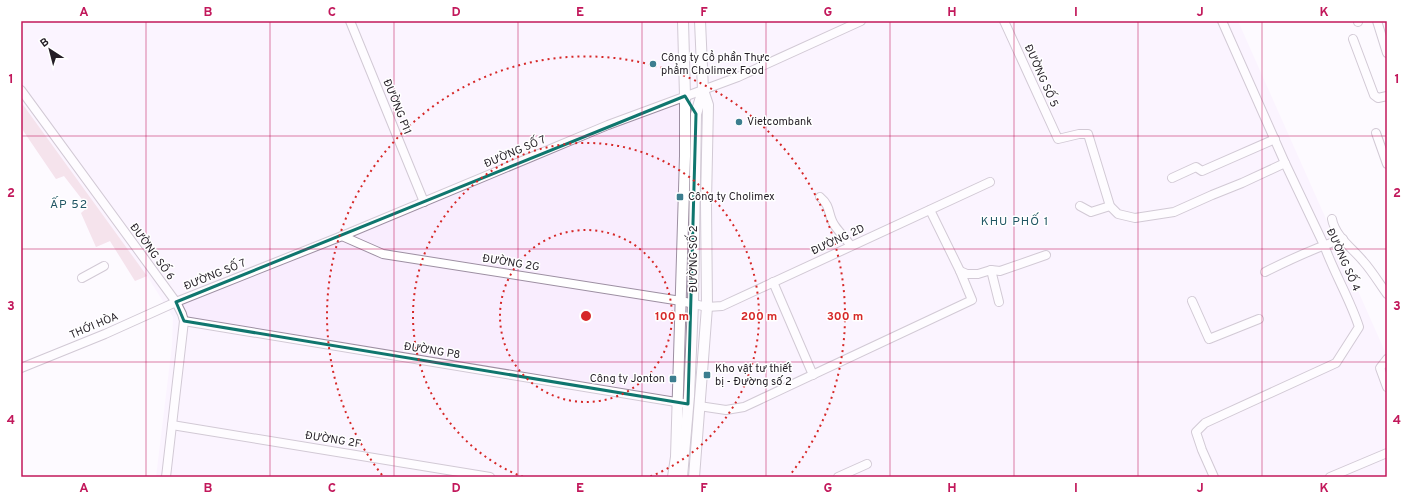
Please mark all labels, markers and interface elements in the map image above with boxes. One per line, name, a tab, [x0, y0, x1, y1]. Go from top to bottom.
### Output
text: A	[79, 5, 89, 21]
text: B	[204, 5, 213, 21]
text: C	[328, 5, 336, 21]
text: D	[451, 5, 461, 21]
text: E	[576, 5, 584, 21]
text: F	[700, 5, 708, 21]
text: G	[824, 5, 833, 21]
text: H	[947, 5, 957, 21]
text: I	[1074, 5, 1078, 21]
text: J	[1196, 5, 1204, 21]
text: K	[1319, 5, 1329, 21]
north arrow	[30, 30, 70, 70]
text: B	[38, 35, 52, 51]
street label: ĐƯỜNG SỐ 5	[1021, 41, 1064, 110]
place label: Công ty Cổ phần Thực phẩm Cholimex Food	[661, 50, 770, 78]
marker: Công ty Cổ phần Thực phẩm Cholimex Food	[648, 59, 658, 69]
text: 1	[8, 72, 14, 88]
text: 1	[1394, 72, 1400, 88]
street label: ĐƯỜNG P11	[380, 77, 415, 137]
place label: Vietcombank	[747, 115, 812, 129]
marker: Vietcombank	[734, 117, 744, 127]
street label: ĐƯỜNG SỐ 7	[481, 130, 548, 171]
text: 2	[7, 186, 15, 202]
text: 2	[1393, 186, 1401, 202]
place label: Công ty Cholimex	[688, 190, 775, 204]
marker: Công ty Cholimex	[675, 192, 685, 202]
district label: ẤP 52	[50, 196, 88, 213]
district label: KHU PHỐ 1	[981, 212, 1049, 230]
street label: ĐƯỜNG SỐ 6	[127, 219, 180, 283]
street label: ĐƯỜNG 2D	[809, 221, 867, 258]
street label: ĐƯỜNG SỐ 2	[684, 225, 701, 293]
street label: ĐƯỜNG SỐ 4	[1323, 225, 1366, 294]
street label: ĐƯỜNG 2G	[481, 251, 541, 274]
street label: ĐƯỜNG SỐ 7	[181, 253, 248, 294]
text: 3	[7, 299, 15, 315]
text: 3	[1393, 299, 1401, 315]
street label: THỚI HÒA	[67, 309, 120, 342]
centre of rings	[579, 309, 593, 323]
text: 100 m	[655, 309, 689, 325]
text: 200 m	[741, 309, 777, 325]
text: 300 m	[827, 309, 863, 325]
street label: ĐƯỜNG P8	[403, 339, 461, 362]
place label: Kho vật tư thiết bị - Đường số 2	[715, 362, 792, 389]
marker: Kho vật tư thiết bị - Đường số 2	[702, 370, 712, 380]
place label: Công ty Jonton	[590, 372, 665, 386]
marker: Công ty Jonton	[668, 374, 678, 384]
text: 4	[7, 413, 15, 429]
text: 4	[1393, 413, 1401, 429]
street label: ĐƯỜNG 2F	[304, 428, 362, 451]
text: A	[79, 481, 89, 497]
text: B	[204, 481, 213, 497]
text: C	[328, 481, 336, 497]
text: D	[451, 481, 461, 497]
text: E	[576, 481, 584, 497]
text: F	[700, 481, 708, 497]
text: G	[824, 481, 833, 497]
text: H	[947, 481, 957, 497]
text: I	[1074, 481, 1078, 497]
text: J	[1196, 481, 1204, 497]
text: K	[1319, 481, 1329, 497]

